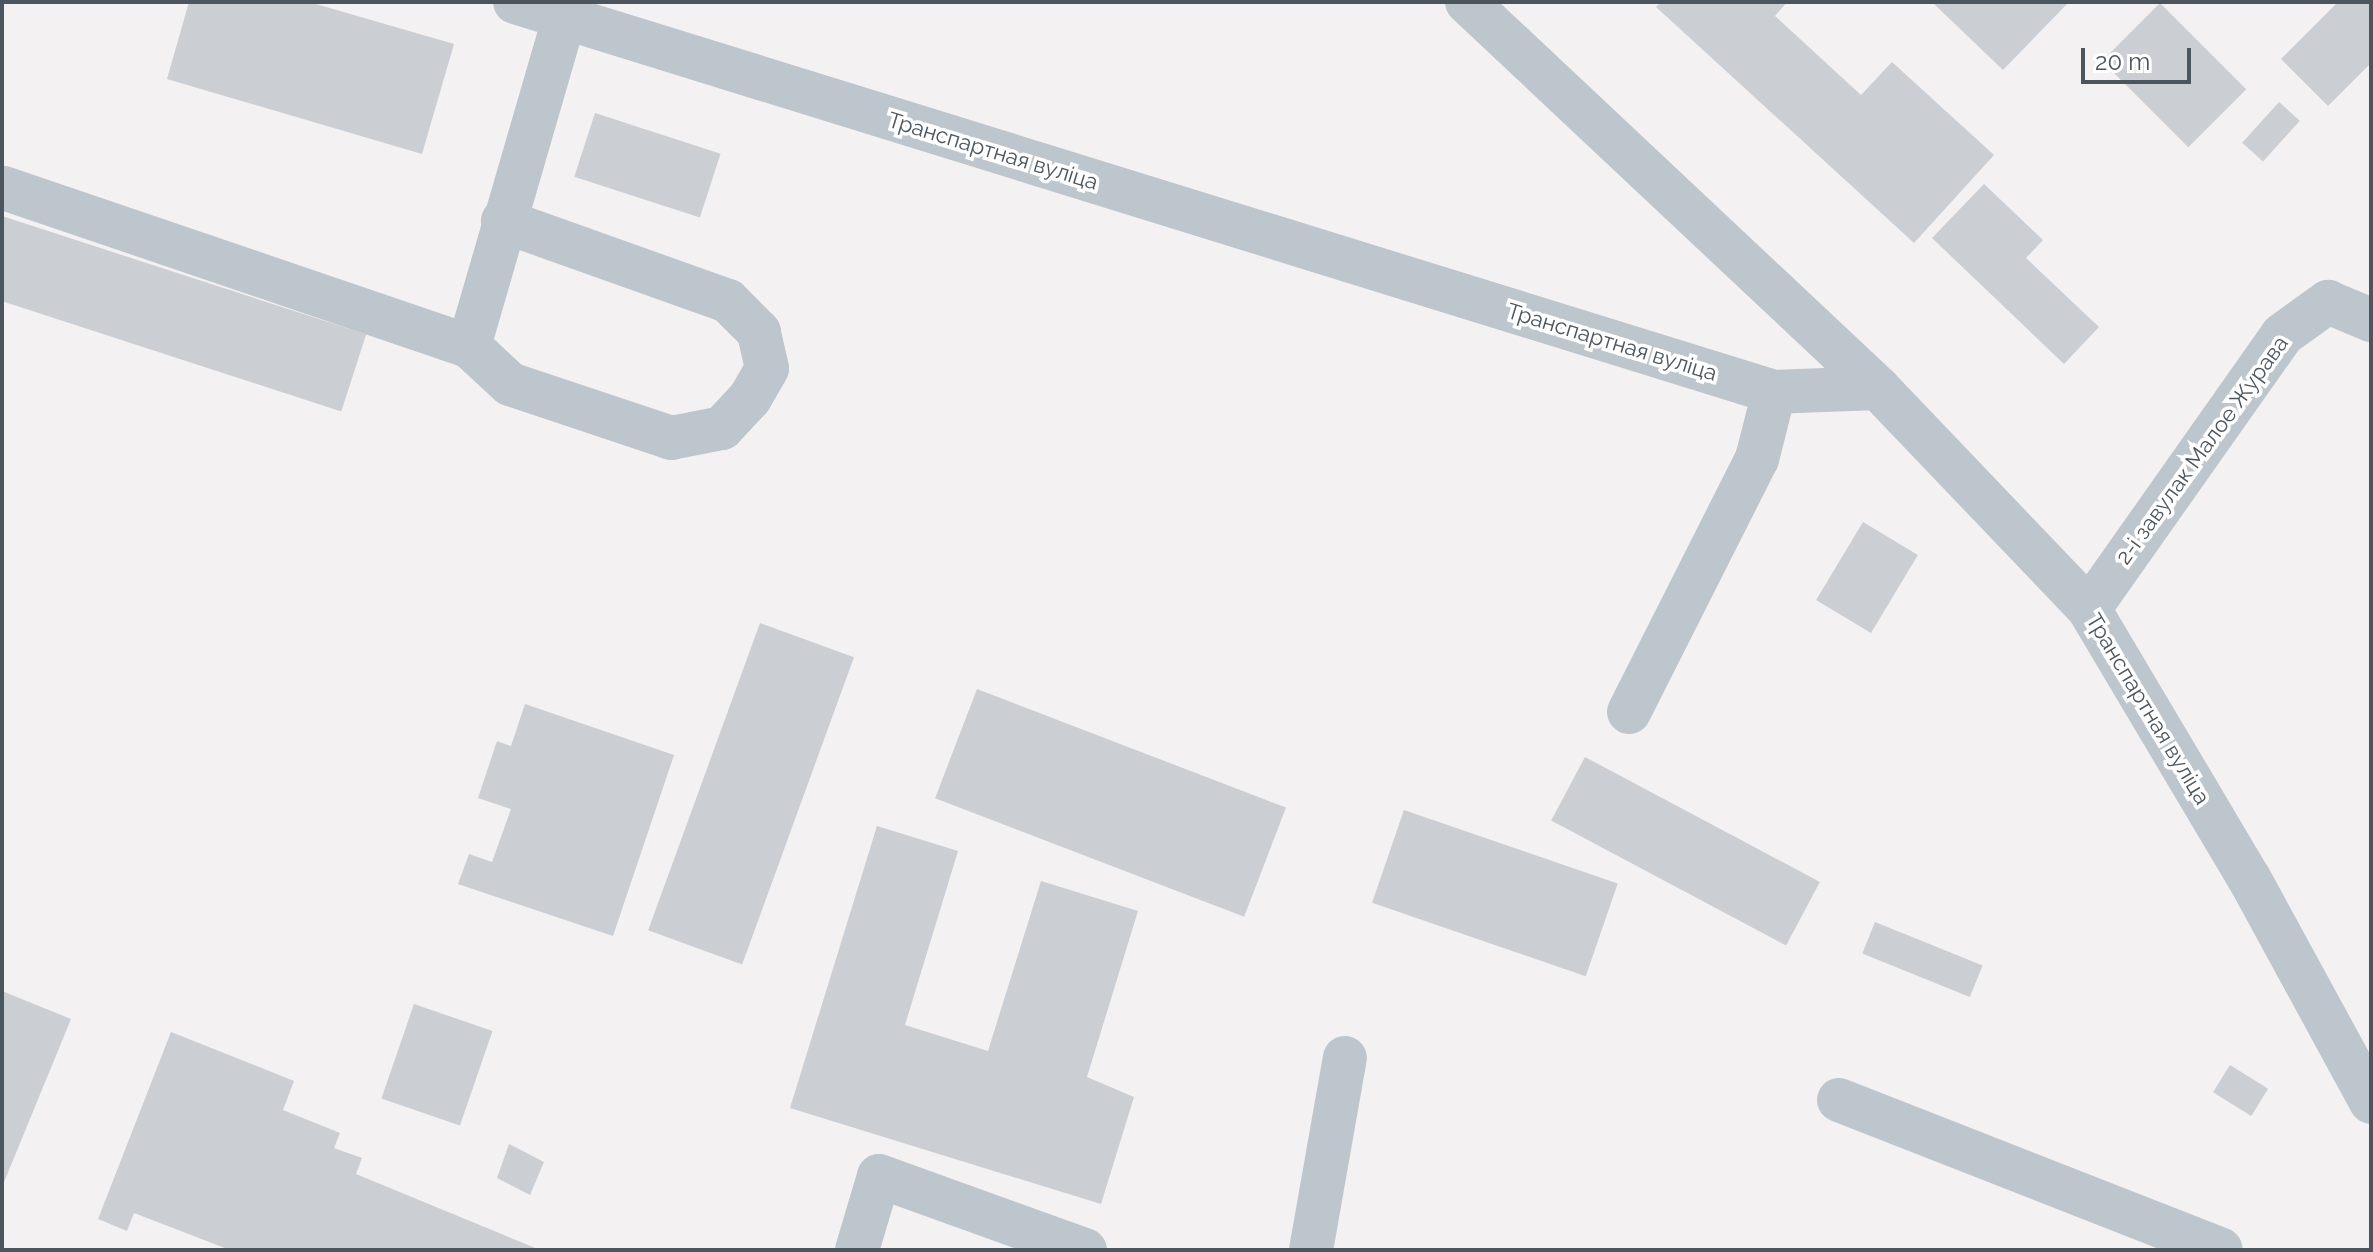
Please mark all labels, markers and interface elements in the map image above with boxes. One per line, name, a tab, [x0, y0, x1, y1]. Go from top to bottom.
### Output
scale bar	[2085, 32, 2195, 82]
text: 20 m	[2095, 47, 2150, 76]
street label: Транспартная вуліца	[885, 107, 1101, 195]
street label: Транспартная вуліца	[1504, 298, 1720, 386]
street label: 2-і завулак Малое Журава	[2110, 331, 2294, 569]
street label: Транспартная вуліца	[2081, 609, 2215, 809]

